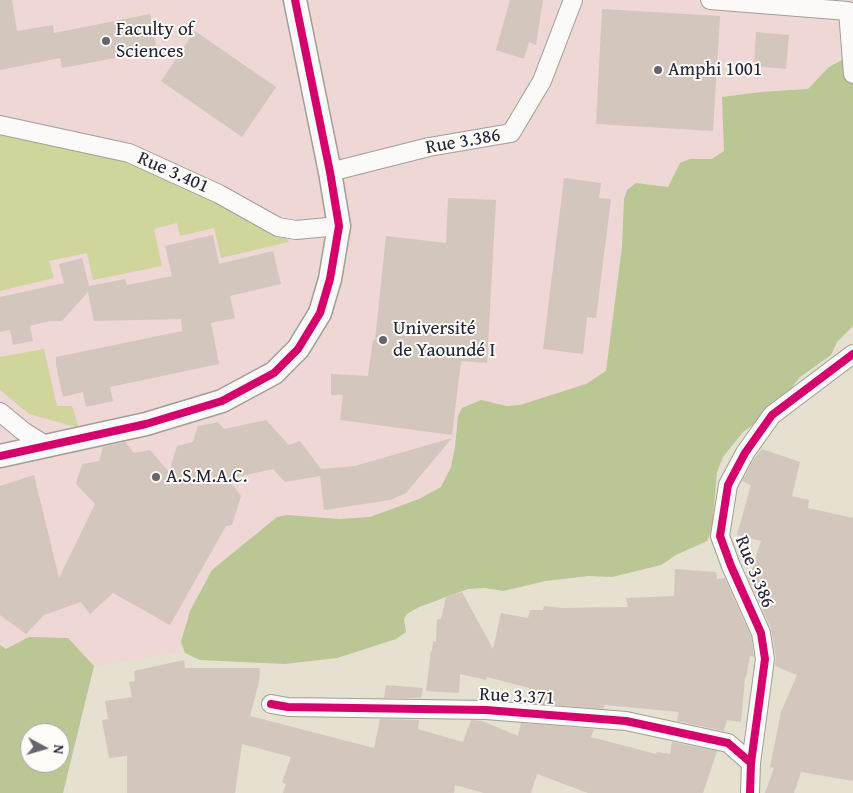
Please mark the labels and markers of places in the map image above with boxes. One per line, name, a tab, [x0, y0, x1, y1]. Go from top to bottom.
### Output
place label: Faculty of Sciences	[116, 19, 194, 63]
marker: Faculty of Sciences	[100, 35, 112, 47]
place label: Amphi 1001	[668, 59, 762, 81]
marker: Amphi 1001	[652, 64, 664, 76]
place label: Université de Yaoundé I	[393, 318, 495, 362]
marker: Université de Yaoundé I	[377, 334, 389, 346]
place label: A.S.M.A.C.	[166, 466, 247, 488]
marker: A.S.M.A.C.	[150, 471, 162, 483]

